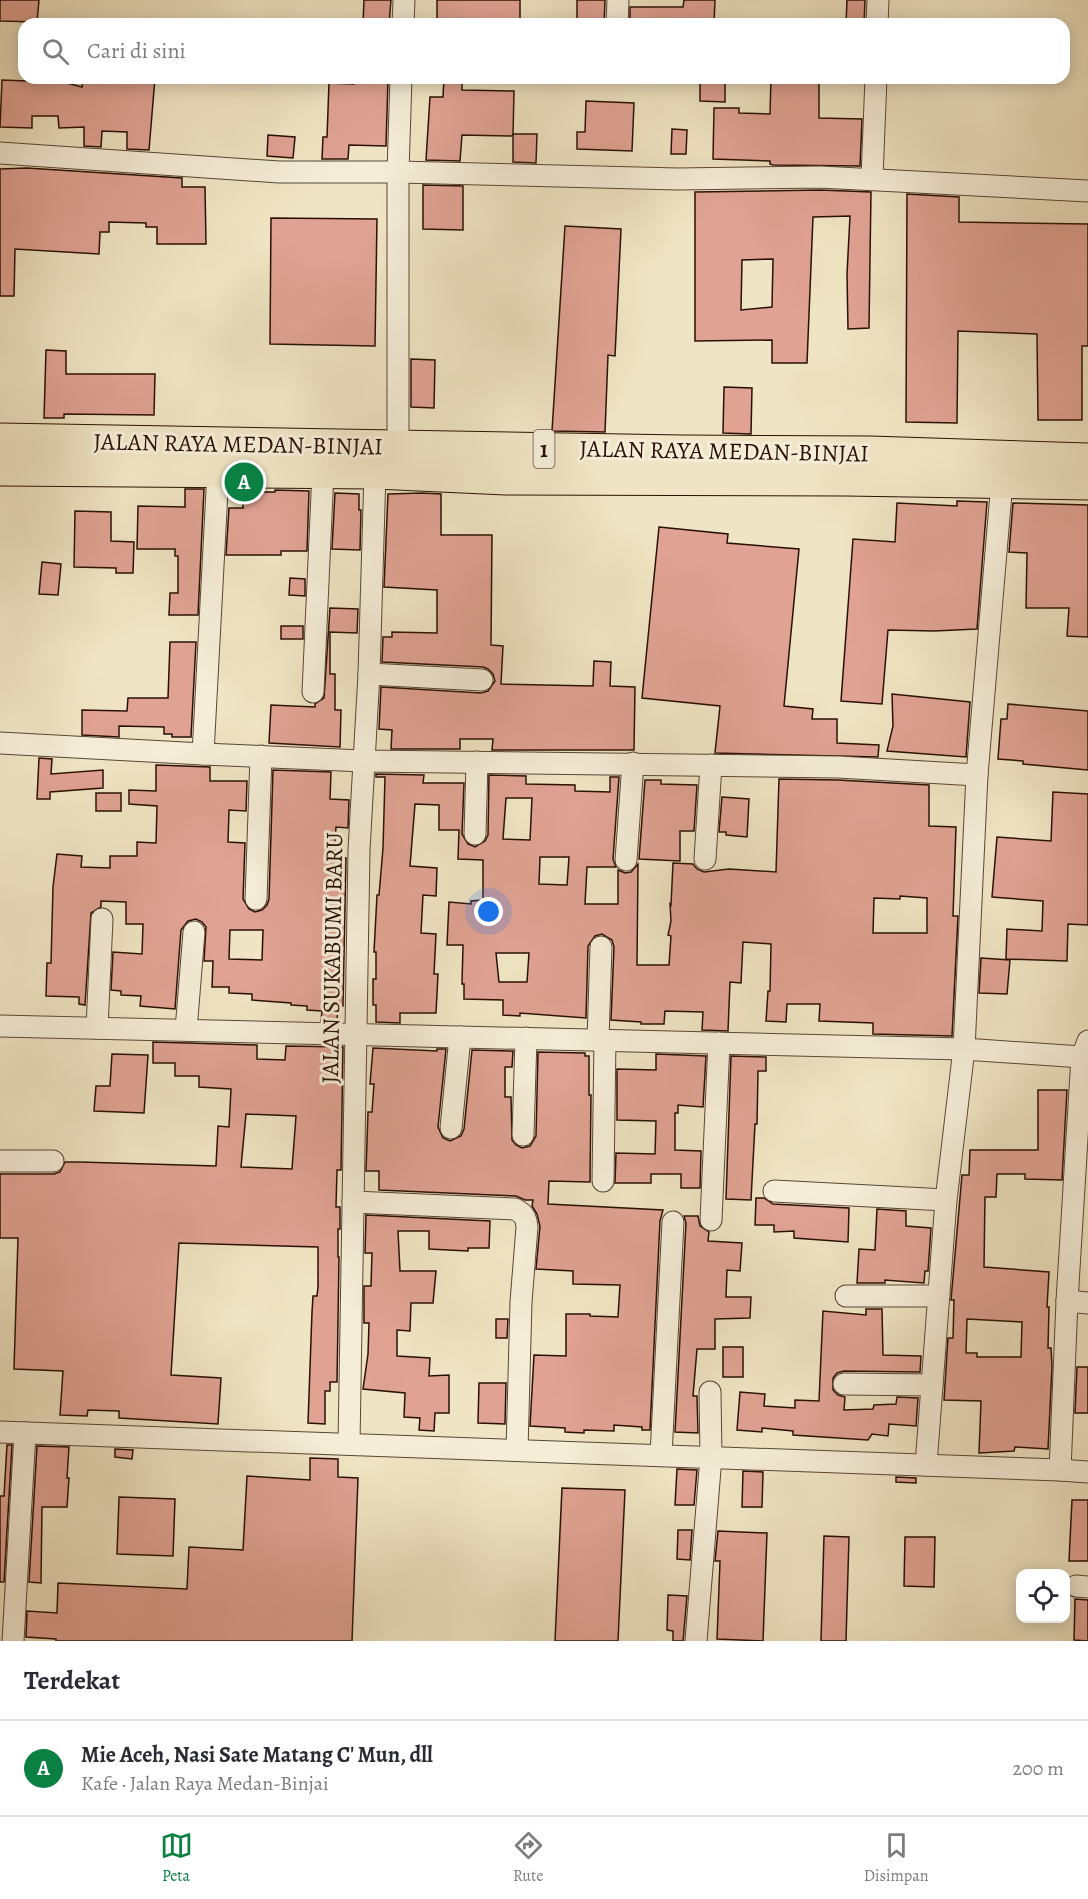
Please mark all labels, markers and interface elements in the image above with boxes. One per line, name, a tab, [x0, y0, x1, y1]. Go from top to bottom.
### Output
search box	[18, 18, 1070, 84]
icon: search	[39, 35, 72, 68]
text: Cari di sini	[87, 36, 186, 66]
street label: JALAN RAYA MEDAN-BINJAI	[93, 425, 383, 463]
road number: 1	[534, 430, 554, 468]
street label: JALAN RAYA MEDAN-BINJAI	[579, 432, 869, 470]
pin: A	[224, 460, 264, 504]
street label: JALAN SUKABUMI BARU	[314, 832, 350, 1084]
your location	[474, 897, 503, 926]
map controls	[1016, 1569, 1070, 1623]
button: locate	[1016, 1569, 1070, 1623]
text: Terdekat	[24, 1663, 120, 1698]
text: Mie Aceh, Nasi Sate Matang C' Mun, dll	[81, 1740, 433, 1770]
text: A	[37, 1755, 50, 1782]
text: 200 m	[1013, 1755, 1064, 1782]
text: Kafe · Jalan Raya Medan-Binjai	[81, 1770, 329, 1797]
tab: Peta	[160, 1829, 193, 1887]
tab: Rute	[512, 1829, 545, 1887]
tab: Disimpan	[864, 1829, 928, 1887]

